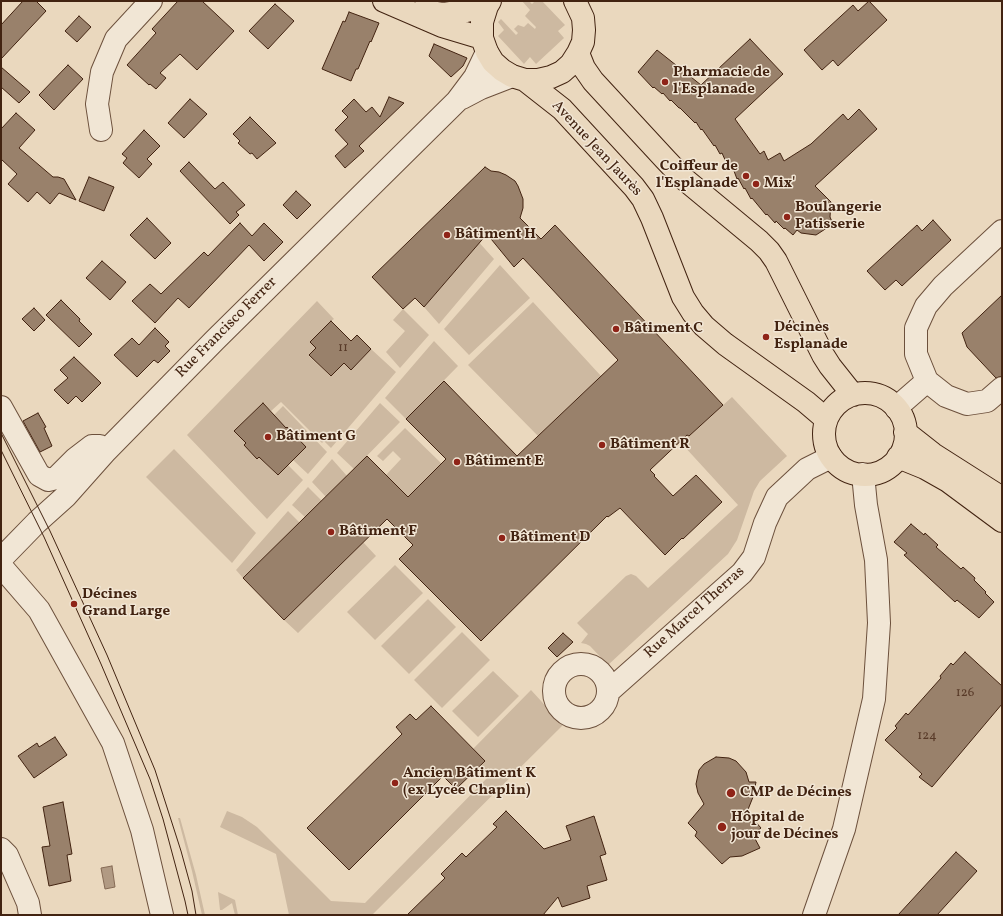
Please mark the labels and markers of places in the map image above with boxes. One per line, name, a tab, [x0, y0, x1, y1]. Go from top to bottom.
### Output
place label: Pharmacie de l'Esplanade	[673, 64, 770, 99]
marker: Pharmacie de l'Esplanade	[660, 77, 670, 87]
place label: Coiffeur de l'Esplanade	[656, 158, 738, 193]
marker: Coiffeur de l'Esplanade	[741, 171, 751, 181]
place label: Mix'	[764, 175, 795, 193]
marker: Mix'	[751, 179, 761, 189]
place label: Boulangerie Patisserie	[795, 199, 882, 234]
marker: Boulangerie Patisserie	[782, 212, 792, 222]
place label: Bâtiment H	[455, 226, 536, 244]
marker: Bâtiment H	[442, 230, 452, 240]
place label: Décines Esplanade	[774, 319, 848, 354]
place label: Bâtiment C	[624, 320, 703, 338]
marker: Bâtiment C	[611, 324, 621, 334]
marker: Décines Esplanade	[761, 332, 771, 342]
place label: Bâtiment G	[276, 428, 356, 446]
marker: Bâtiment G	[263, 432, 273, 442]
place label: Bâtiment R	[610, 436, 690, 454]
marker: Bâtiment R	[597, 440, 607, 450]
place label: Bâtiment E	[465, 453, 544, 471]
marker: Bâtiment E	[452, 457, 462, 467]
place label: Bâtiment F	[339, 523, 417, 541]
marker: Bâtiment F	[326, 527, 336, 537]
place label: Bâtiment D	[510, 529, 590, 547]
marker: Bâtiment D	[497, 533, 507, 543]
place label: Décines Grand Large	[82, 586, 170, 621]
marker: Décines Grand Large	[69, 599, 79, 609]
place label: Ancien Bâtiment K (ex Lycée Chaplin)	[403, 765, 536, 800]
marker: Ancien Bâtiment K (ex Lycée Chaplin)	[390, 778, 400, 788]
place label: CMP de Décines	[740, 784, 852, 802]
marker: CMP de Décines	[725, 787, 737, 799]
place label: Hôpital de jour de Décines	[731, 809, 839, 844]
marker: Hôpital de jour de Décines	[716, 821, 728, 833]

